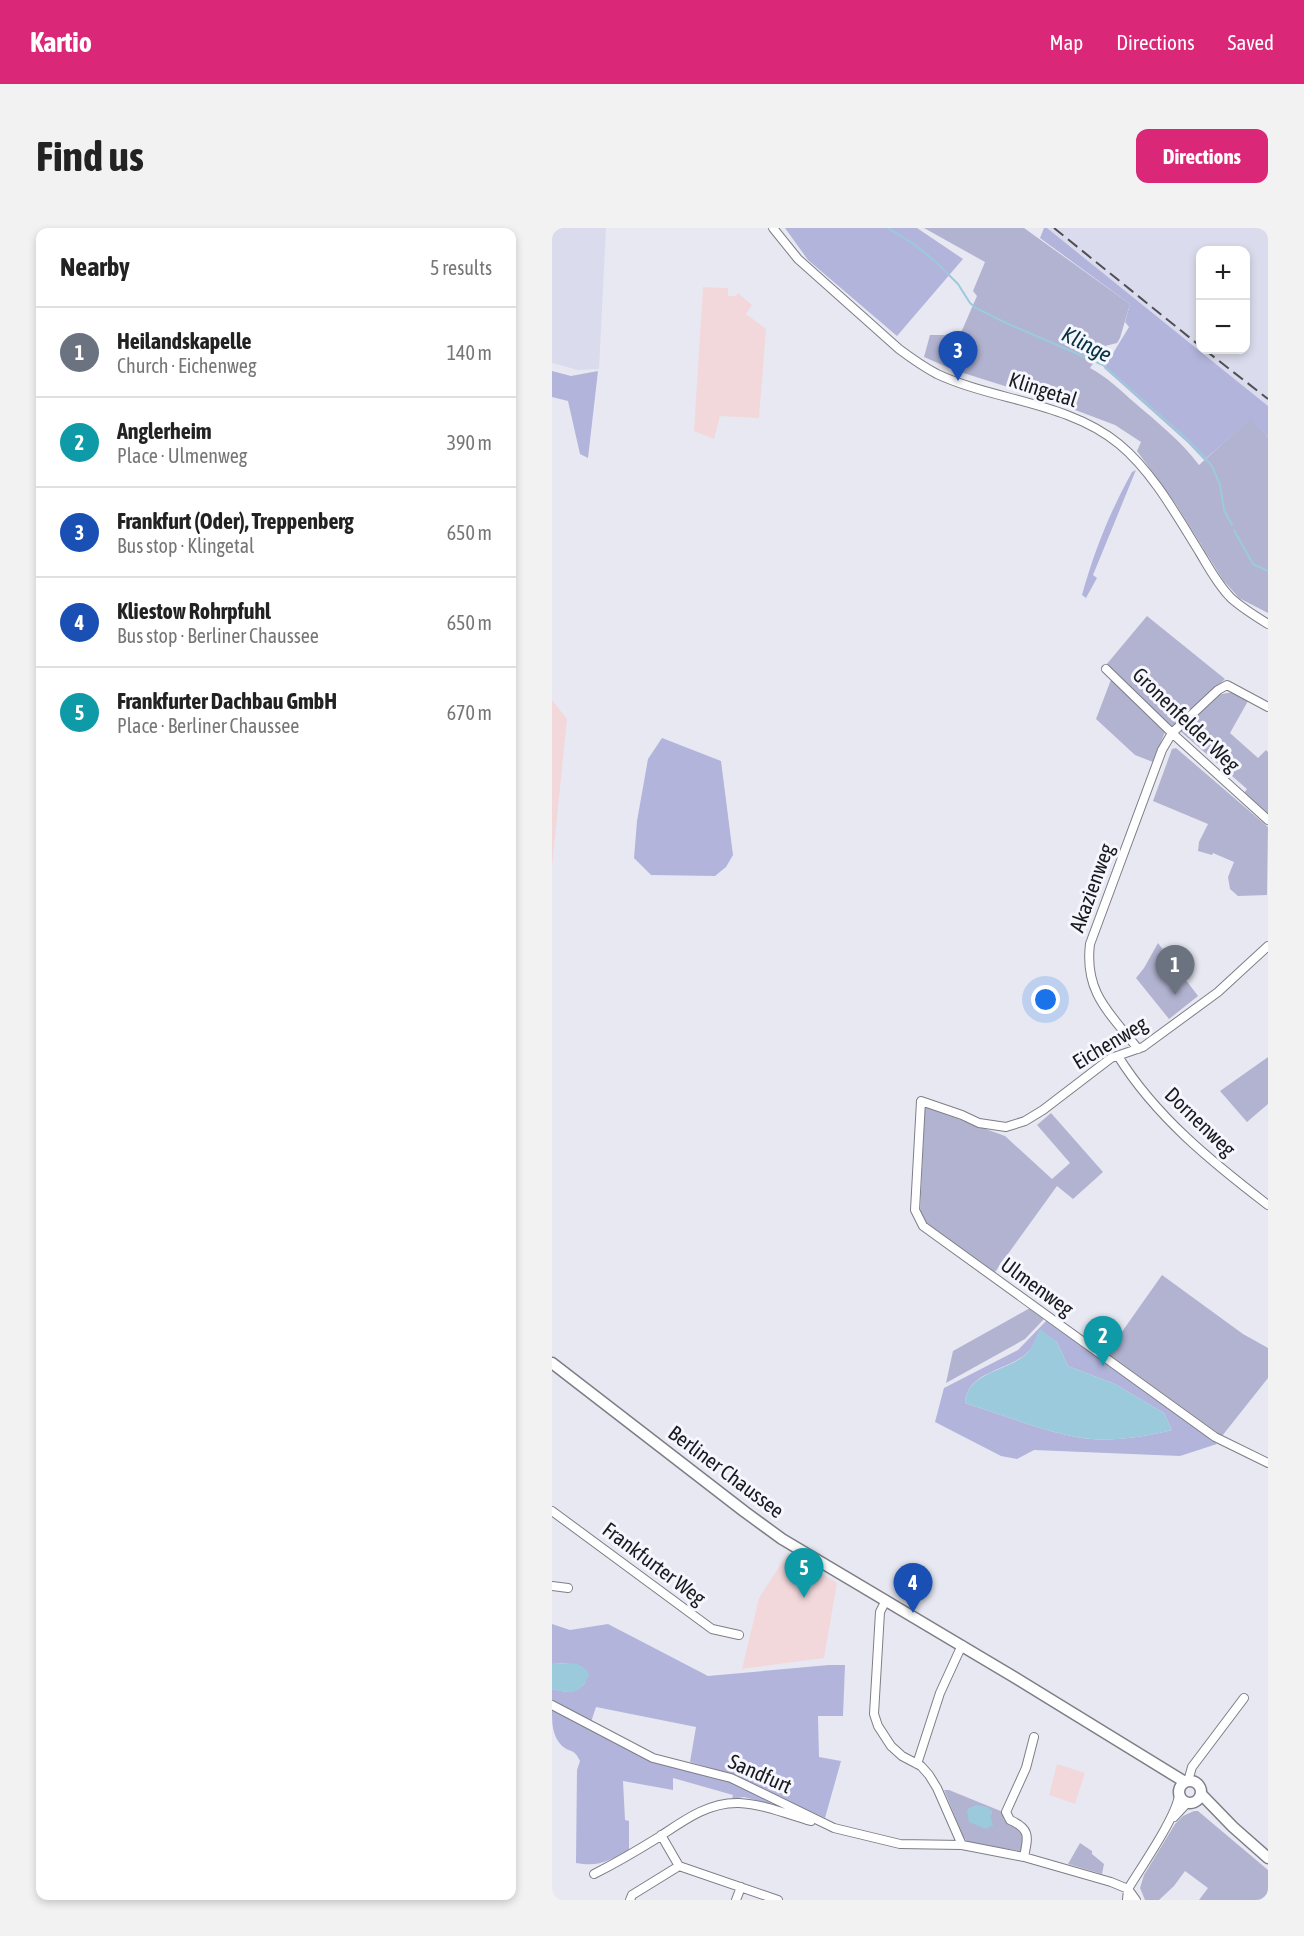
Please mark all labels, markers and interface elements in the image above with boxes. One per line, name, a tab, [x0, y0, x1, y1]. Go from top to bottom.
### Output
text: Kartio	[30, 26, 92, 58]
text: Map	[1049, 30, 1083, 54]
text: Directions	[1116, 30, 1195, 54]
text: Saved	[1228, 30, 1274, 54]
button: Directions	[1136, 129, 1268, 183]
text: Find us	[36, 132, 144, 180]
map controls	[1196, 246, 1250, 354]
button: +	[1196, 246, 1250, 300]
text: Nearby	[60, 252, 130, 282]
text: 5 results	[430, 256, 492, 279]
button: −	[1196, 300, 1250, 354]
water label: Klinge	[1058, 321, 1116, 367]
text: Heilandskapelle	[117, 328, 252, 354]
pin: 3	[938, 332, 978, 381]
text: 1	[75, 341, 84, 364]
text: 140 m	[447, 341, 492, 364]
text: Church · Eichenweg	[117, 354, 257, 377]
street label: Klingetal	[1006, 367, 1081, 411]
text: Anglerheim	[117, 418, 212, 444]
text: 2	[75, 431, 84, 454]
text: 390 m	[447, 431, 492, 454]
text: Place · Ulmenweg	[117, 444, 247, 467]
text: Frankfurt (Oder), Treppenberg	[117, 508, 354, 534]
text: 3	[75, 521, 84, 544]
text: 650 m	[447, 521, 492, 544]
text: Bus stop · Klingetal	[117, 534, 254, 557]
text: Kliestow Rohrpfuhl	[117, 598, 271, 624]
text: 4	[75, 611, 84, 634]
text: 650 m	[447, 611, 492, 634]
text: Bus stop · Berliner Chaussee	[117, 624, 319, 647]
street label: Gronenfelder Weg	[1128, 662, 1245, 776]
text: Frankfurter Dachbau GmbH	[117, 688, 337, 714]
text: 5	[75, 701, 84, 724]
text: 670 m	[447, 701, 492, 724]
text: Place · Berliner Chaussee	[117, 714, 299, 737]
street label: Akazienweg	[1064, 840, 1118, 935]
pin: 1	[1156, 946, 1194, 995]
your location	[1031, 985, 1060, 1014]
street label: Eichenweg	[1068, 1011, 1151, 1074]
street label: Dornenweg	[1160, 1082, 1241, 1161]
street label: Ulmenweg	[997, 1252, 1078, 1320]
pin: 2	[1084, 1316, 1122, 1366]
street label: Berliner Chaussee	[664, 1420, 789, 1522]
street label: Frankfurter Weg	[598, 1517, 711, 1610]
pin: 5	[784, 1548, 824, 1598]
pin: 4	[894, 1564, 932, 1613]
street label: Sandfurt	[725, 1749, 796, 1798]

